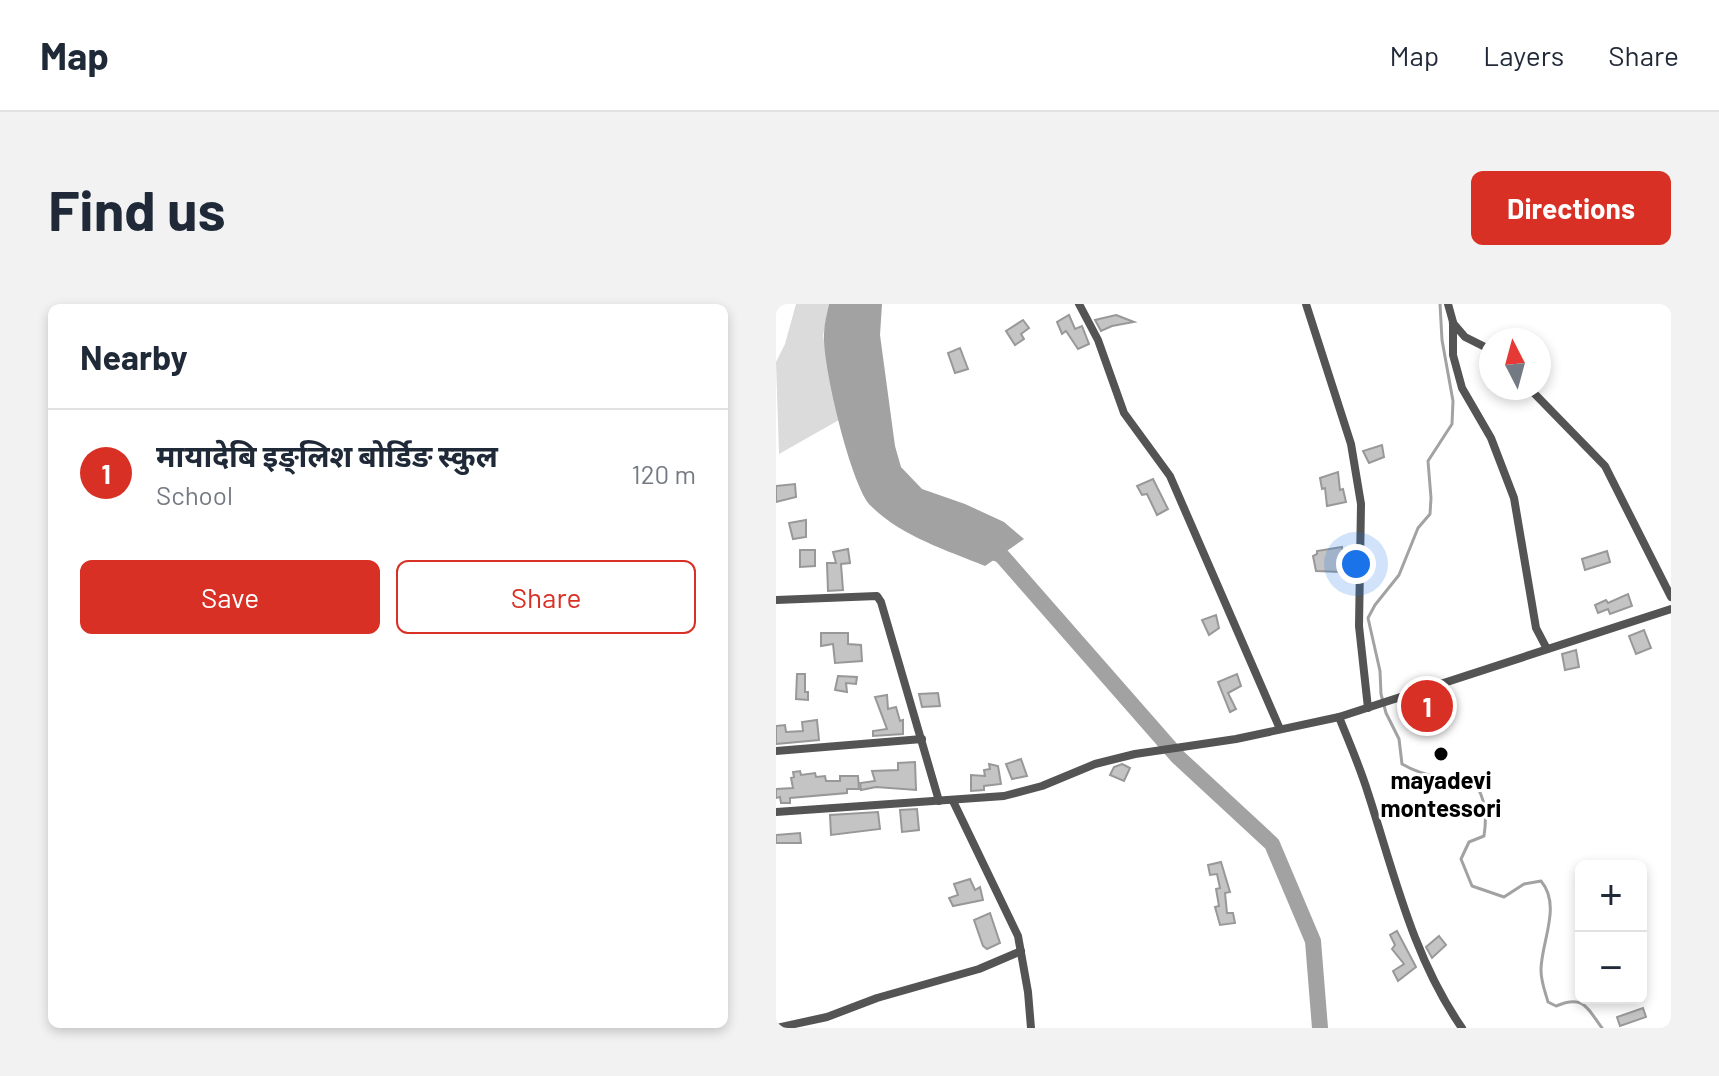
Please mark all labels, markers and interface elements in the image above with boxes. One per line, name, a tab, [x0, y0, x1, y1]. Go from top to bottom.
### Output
text: Map	[40, 32, 109, 78]
text: Map	[1389, 38, 1439, 72]
text: Layers	[1483, 38, 1564, 72]
text: Share	[1608, 38, 1679, 72]
button: Directions	[1471, 171, 1671, 245]
text: Find us	[48, 175, 226, 242]
north arrow	[1479, 328, 1551, 400]
text: Nearby	[80, 336, 188, 377]
text: मायादेबि इङ्लिश बोर्डिङ स्कुल	[156, 437, 498, 473]
text: 1	[101, 458, 111, 489]
text: 120 m	[632, 458, 696, 489]
text: School	[156, 479, 233, 510]
your location	[1336, 544, 1376, 584]
button: Save	[80, 560, 380, 634]
button: Share	[396, 560, 696, 634]
pin: 1	[1401, 676, 1453, 736]
marker: mayadevi montessori	[1432, 745, 1450, 763]
place label: mayadevi montessori	[1381, 765, 1501, 822]
map controls	[1575, 860, 1647, 1004]
button: +	[1575, 860, 1647, 932]
button: −	[1575, 932, 1647, 1004]

